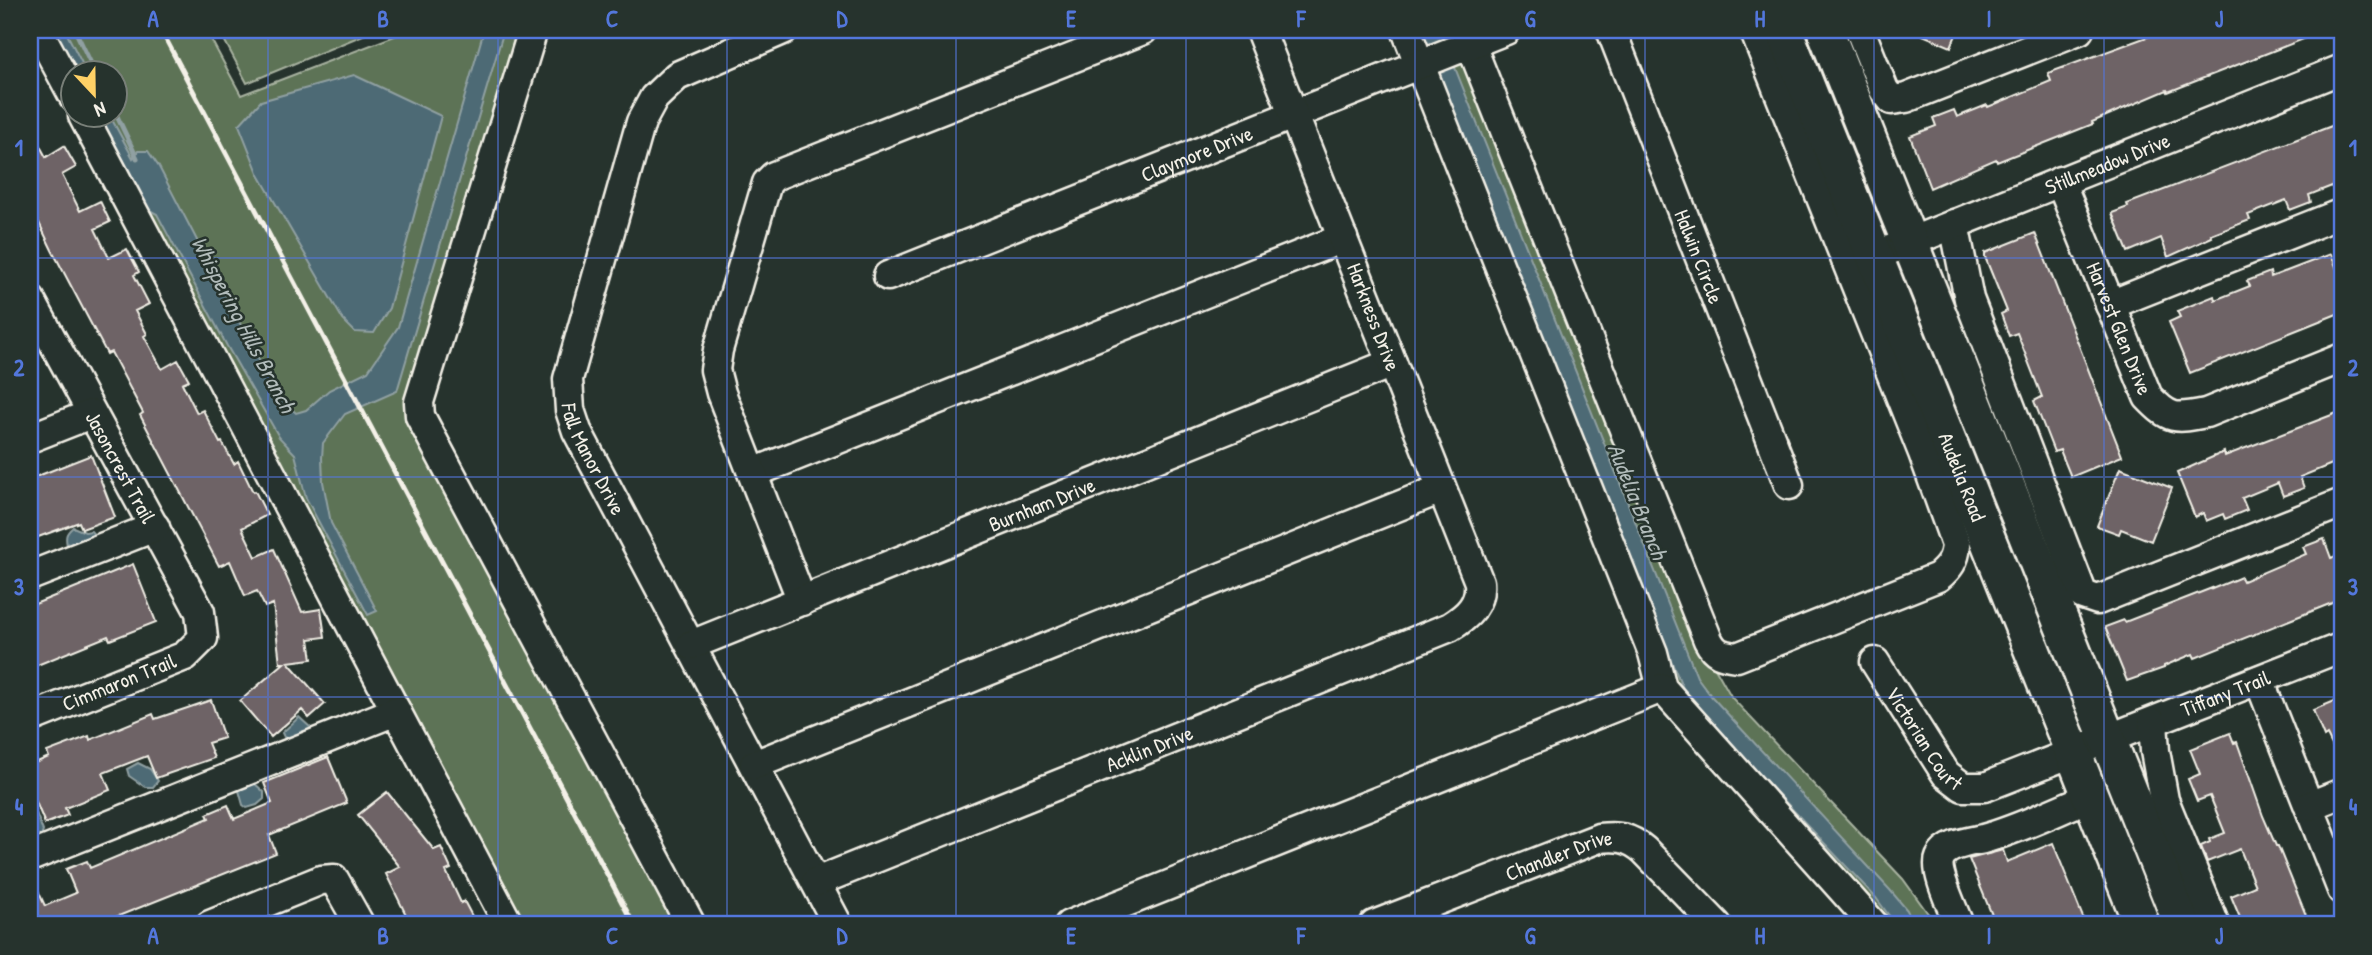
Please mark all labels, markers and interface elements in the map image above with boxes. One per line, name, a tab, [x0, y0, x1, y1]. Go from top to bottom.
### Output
text: A	[147, 3, 159, 34]
text: B	[377, 3, 389, 34]
text: C	[606, 3, 618, 34]
text: D	[837, 3, 849, 34]
text: E	[1066, 3, 1077, 34]
text: F	[1296, 3, 1307, 34]
text: G	[1524, 3, 1536, 34]
text: H	[1755, 3, 1766, 34]
text: I	[1986, 3, 1992, 34]
text: J	[2215, 3, 2224, 34]
north arrow	[60, 60, 130, 130]
text: N	[91, 96, 110, 124]
street label: Claymore Drive	[1136, 118, 1257, 188]
street label: Stillmeadow Drive	[2040, 125, 2174, 201]
text: 1	[15, 132, 23, 163]
text: 1	[2349, 132, 2357, 163]
street label: Halwin Circle	[1668, 205, 1731, 308]
water label: Whispering Hills Branch	[184, 231, 304, 419]
street label: Harvest Glen Drive	[2080, 257, 2160, 399]
street label: Harkness Drive	[1340, 259, 1408, 375]
text: 2	[14, 352, 25, 383]
text: 2	[2348, 352, 2359, 383]
street label: Fall Manor Drive	[555, 402, 633, 520]
street label: Jasoncrest Trail	[79, 406, 164, 528]
street label: Audelia Road	[1932, 428, 1993, 525]
water label: Audelia Branch	[1601, 438, 1676, 565]
street label: Burnham Drive	[984, 469, 1099, 538]
text: 3	[14, 571, 24, 602]
text: 3	[2348, 571, 2358, 602]
street label: Cimmaron Trail	[58, 646, 181, 718]
street label: Tiffany Trail	[2176, 662, 2274, 723]
street label: Victorian Court	[1879, 681, 1970, 797]
street label: Acklin Drive	[1101, 718, 1197, 779]
text: 4	[15, 791, 24, 822]
text: 4	[2349, 791, 2358, 822]
street label: Chandler Drive	[1501, 823, 1613, 887]
text: A	[147, 920, 159, 951]
text: B	[377, 920, 389, 951]
text: C	[606, 920, 618, 951]
text: D	[837, 920, 849, 951]
text: E	[1066, 920, 1077, 951]
text: F	[1296, 920, 1307, 951]
text: G	[1524, 920, 1536, 951]
text: H	[1755, 920, 1766, 951]
text: I	[1986, 920, 1992, 951]
text: J	[2215, 920, 2224, 951]

